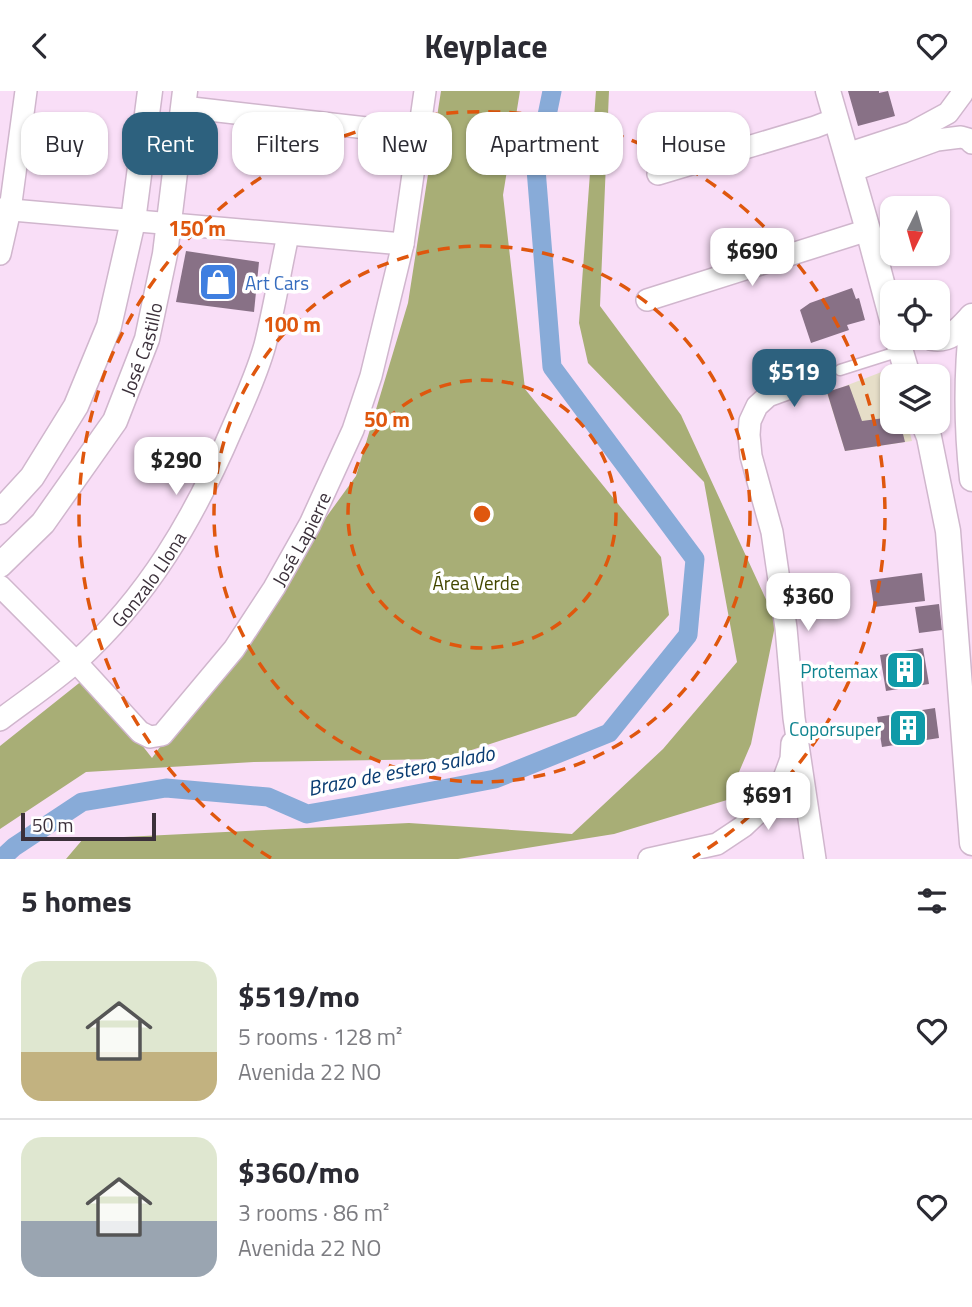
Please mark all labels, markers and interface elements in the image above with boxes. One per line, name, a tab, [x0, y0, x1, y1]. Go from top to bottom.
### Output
text: Keyplace	[424, 22, 548, 70]
icon: back	[21, 27, 59, 65]
icon: heart	[913, 27, 951, 65]
chip: Buy	[21, 112, 108, 175]
chip: Rent	[122, 112, 218, 175]
chip: Filters	[232, 112, 344, 175]
chip: New	[358, 112, 452, 175]
chip: Apartment	[466, 112, 623, 175]
chip: House	[637, 112, 750, 175]
north arrow	[880, 196, 950, 266]
map controls	[880, 196, 950, 434]
text: 150 m	[168, 212, 226, 244]
pin: $690	[711, 229, 793, 288]
text: $690	[726, 233, 778, 268]
shop icon: Art Cars	[197, 261, 239, 303]
place label: Art Cars	[245, 268, 309, 297]
button: locate	[880, 280, 950, 350]
street label: José Castillo	[112, 300, 169, 399]
text: 100 m	[263, 308, 321, 340]
pin: $519	[753, 349, 835, 409]
text: $519	[768, 354, 820, 389]
button: layers	[880, 364, 950, 434]
text: 50 m	[364, 403, 410, 435]
pin: $290	[135, 437, 217, 497]
text: $290	[150, 442, 202, 477]
street label: José Lapierre	[264, 487, 337, 591]
centre of rings	[470, 502, 494, 526]
street label: Gonzalo Llona	[103, 525, 193, 633]
park label: Área Verde	[432, 568, 520, 597]
pin: $360	[767, 573, 849, 633]
text: $360	[782, 578, 834, 613]
building icon: Protemax	[884, 649, 926, 691]
place label: Protemax	[800, 656, 878, 685]
building icon: Coporsuper	[887, 707, 929, 749]
place label: Coporsuper	[789, 714, 881, 743]
water label: Brazo de estero salado	[305, 736, 498, 804]
pin: $691	[727, 773, 809, 832]
text: $691	[742, 777, 794, 812]
scale bar	[21, 810, 156, 842]
text: 50 m	[32, 810, 73, 839]
text: 5 homes	[21, 878, 132, 924]
icon: filters	[913, 882, 951, 920]
text: $519/mo	[238, 973, 360, 1019]
icon: home	[77, 989, 161, 1073]
icon: heart	[913, 1012, 951, 1050]
text: 5 rooms · 128 m²	[238, 1019, 402, 1054]
text: Avenida 22 NO	[238, 1054, 381, 1089]
text: $360/mo	[238, 1149, 360, 1195]
icon: home	[77, 1165, 161, 1249]
icon: heart	[913, 1188, 951, 1226]
text: 3 rooms · 86 m²	[238, 1195, 389, 1230]
text: Avenida 22 NO	[238, 1230, 381, 1265]

